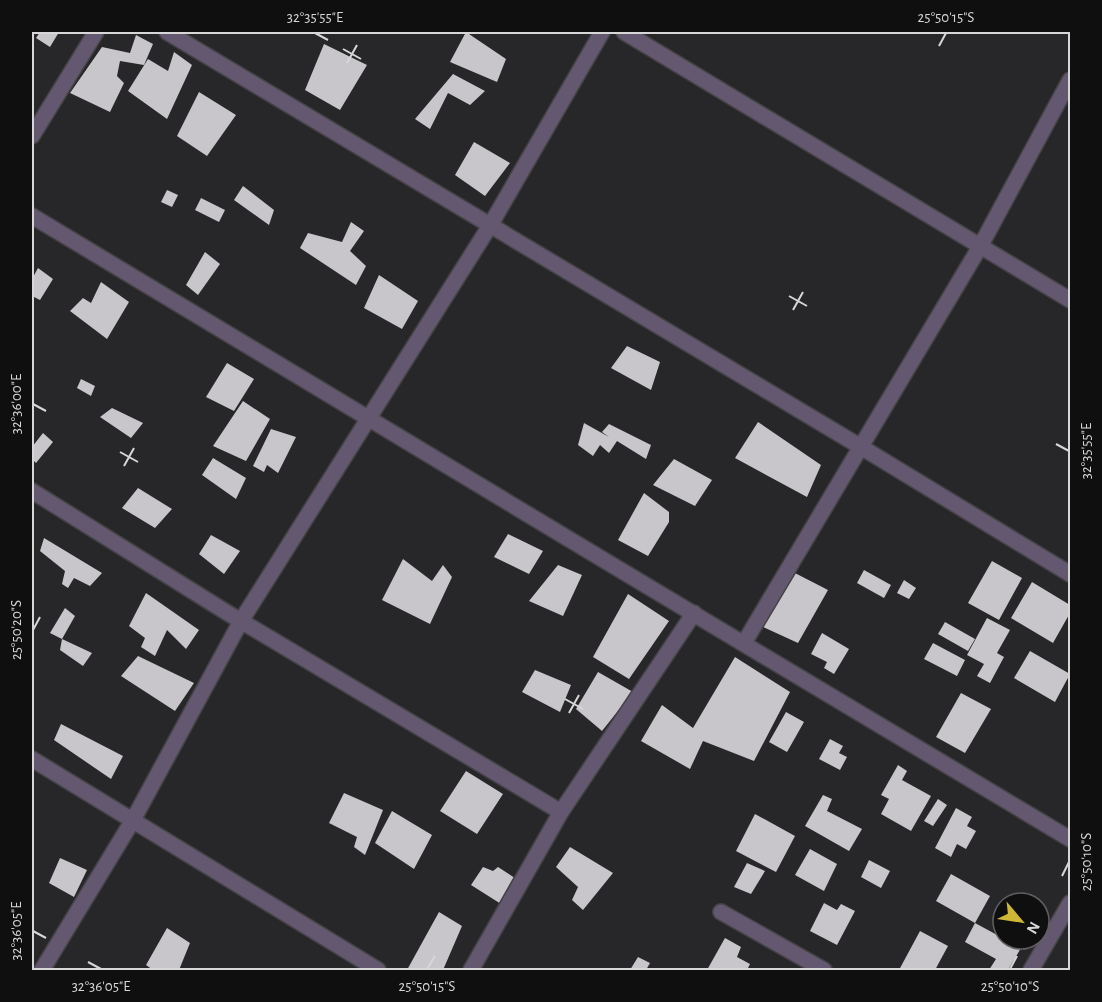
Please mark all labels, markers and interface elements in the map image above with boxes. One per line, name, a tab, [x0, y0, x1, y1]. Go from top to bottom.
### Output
text: 32°35'55"E	[287, 10, 343, 25]
text: 25°50'15"S	[918, 10, 974, 25]
text: 32°36'00"E	[9, 374, 24, 434]
text: 32°35'55"E	[1079, 423, 1094, 479]
text: 25°50'20"S	[9, 600, 24, 660]
text: 25°50'10"S	[1079, 833, 1094, 891]
north arrow	[991, 891, 1051, 951]
text: 32°36'05"E	[9, 902, 24, 960]
text: N	[1024, 919, 1043, 937]
text: 32°36'05"E	[72, 979, 130, 994]
text: 25°50'15"S	[399, 979, 455, 994]
text: 25°50'10"S	[981, 979, 1039, 994]

